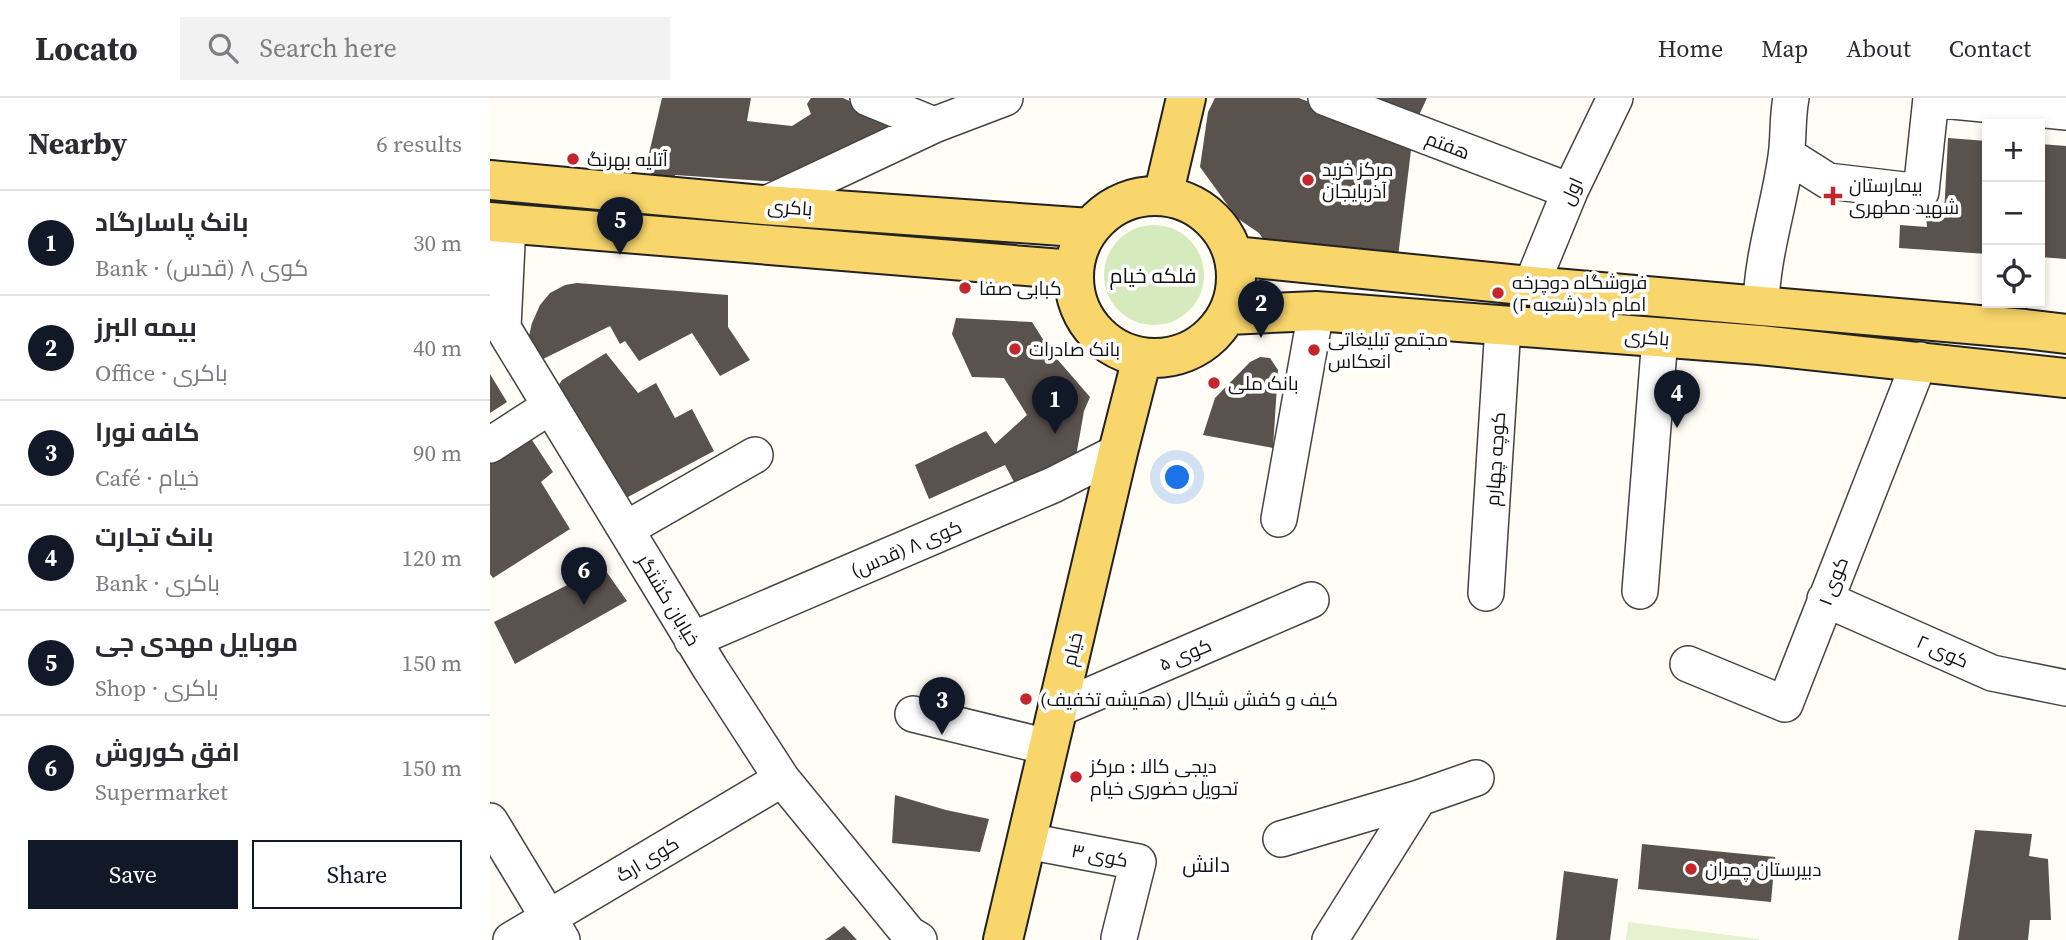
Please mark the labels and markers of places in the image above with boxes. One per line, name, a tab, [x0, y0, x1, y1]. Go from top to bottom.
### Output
place label: آتلیه بهرنگ	[587, 146, 668, 172]
marker: آتلیه بهرنگ	[565, 151, 581, 167]
place label: مرکز خرید آذربایجان	[1322, 156, 1393, 204]
marker: مرکز خرید آذربایجان	[1300, 172, 1316, 188]
place label: بیمارستان شهید مطهری	[1849, 172, 1959, 220]
marker: بیمارستان شهید مطهری	[1823, 186, 1843, 206]
pin: 5	[597, 197, 643, 255]
place label: فروشگاه دوچرخه امام داد(شعبه ۲)	[1512, 269, 1647, 318]
place label: کبابی صفا	[979, 275, 1062, 301]
marker: کبابی صفا	[957, 280, 973, 296]
pin: 2	[1238, 280, 1284, 338]
marker: فروشگاه دوچرخه امام داد(شعبه ۲)	[1490, 285, 1506, 301]
place label: مجتمع تبلیغاتی انعکاس	[1328, 326, 1448, 374]
place label: بانک صادرات	[1029, 336, 1120, 362]
marker: بانک صادرات	[1007, 341, 1023, 357]
marker: مجتمع تبلیغاتی انعکاس	[1306, 342, 1322, 358]
place label: بانک ملی	[1228, 370, 1299, 396]
pin: 4	[1654, 370, 1700, 428]
marker: بانک ملی	[1206, 375, 1222, 391]
pin: 1	[1032, 376, 1078, 434]
pin: 6	[561, 547, 607, 605]
pin: 3	[919, 677, 965, 735]
place label: کیف و کفش شیکال (همیشه تخفیف)	[1040, 686, 1338, 712]
marker: کیف و کفش شیکال (همیشه تخفیف)	[1018, 691, 1034, 707]
place label: دیجی کالا : مرکز تحویل حضوری خیام	[1089, 753, 1238, 802]
marker: دیجی کالا : مرکز تحویل حضوری خیام	[1068, 769, 1084, 785]
place label: دبیرستان چمران	[1705, 856, 1821, 882]
marker: دبیرستان چمران	[1683, 861, 1699, 877]

